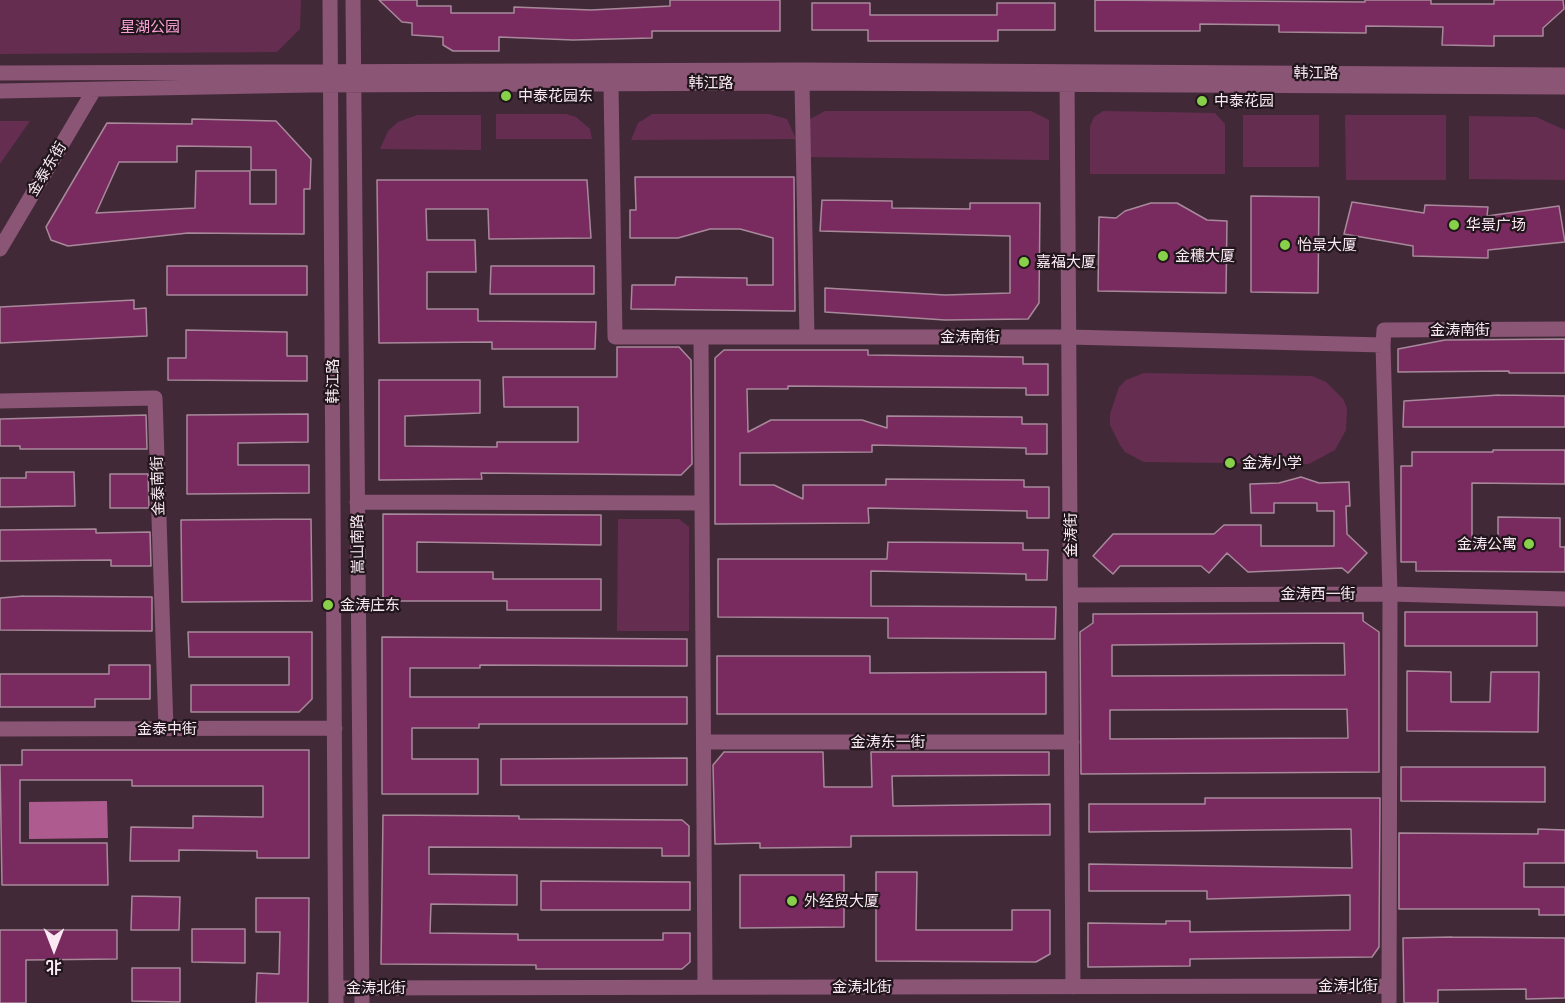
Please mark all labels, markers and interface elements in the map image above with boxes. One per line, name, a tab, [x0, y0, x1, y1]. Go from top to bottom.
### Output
park label: 星湖公园	[120, 18, 180, 36]
street label: 韩江路	[1294, 64, 1338, 82]
street label: 韩江路	[689, 74, 733, 92]
place label: 中泰花园东	[518, 87, 593, 105]
marker: 中泰花园东	[499, 89, 513, 103]
place label: 中泰花园	[1214, 92, 1274, 110]
marker: 中泰花园	[1195, 94, 1209, 108]
street label: 金泰东街	[24, 139, 70, 199]
place label: 华景广场	[1466, 216, 1526, 234]
marker: 华景广场	[1447, 218, 1461, 232]
place label: 怡景大厦	[1297, 236, 1357, 254]
marker: 怡景大厦	[1278, 238, 1292, 252]
place label: 金穗大厦	[1175, 247, 1235, 265]
marker: 金穗大厦	[1156, 249, 1170, 263]
place label: 嘉福大厦	[1036, 253, 1096, 271]
marker: 嘉福大厦	[1017, 255, 1031, 269]
street label: 金涛南街	[1430, 321, 1490, 339]
street label: 金涛南街	[940, 328, 1000, 346]
street label: 韩江路	[324, 359, 342, 403]
place label: 金涛小学	[1242, 454, 1302, 472]
street label: 金泰南街	[148, 456, 168, 516]
marker: 金涛小学	[1223, 456, 1237, 470]
street label: 金涛街	[1062, 513, 1080, 557]
street label: 嵩山南路	[348, 514, 368, 574]
place label: 金涛公寓	[1457, 535, 1517, 553]
marker: 金涛公寓	[1522, 537, 1536, 551]
street label: 金涛西一街	[1281, 585, 1355, 603]
place label: 金涛庄东	[340, 596, 400, 614]
marker: 金涛庄东	[321, 598, 335, 612]
street label: 金泰中街	[137, 720, 197, 738]
street label: 金涛东一街	[851, 733, 925, 751]
place label: 外经贸大厦	[804, 892, 879, 910]
marker: 外经贸大厦	[785, 894, 799, 908]
north arrow	[24, 919, 84, 979]
text: 北	[46, 958, 62, 976]
street label: 金涛北街	[1318, 977, 1378, 995]
street label: 金涛北街	[832, 978, 892, 996]
street label: 金涛北街	[346, 979, 406, 997]

